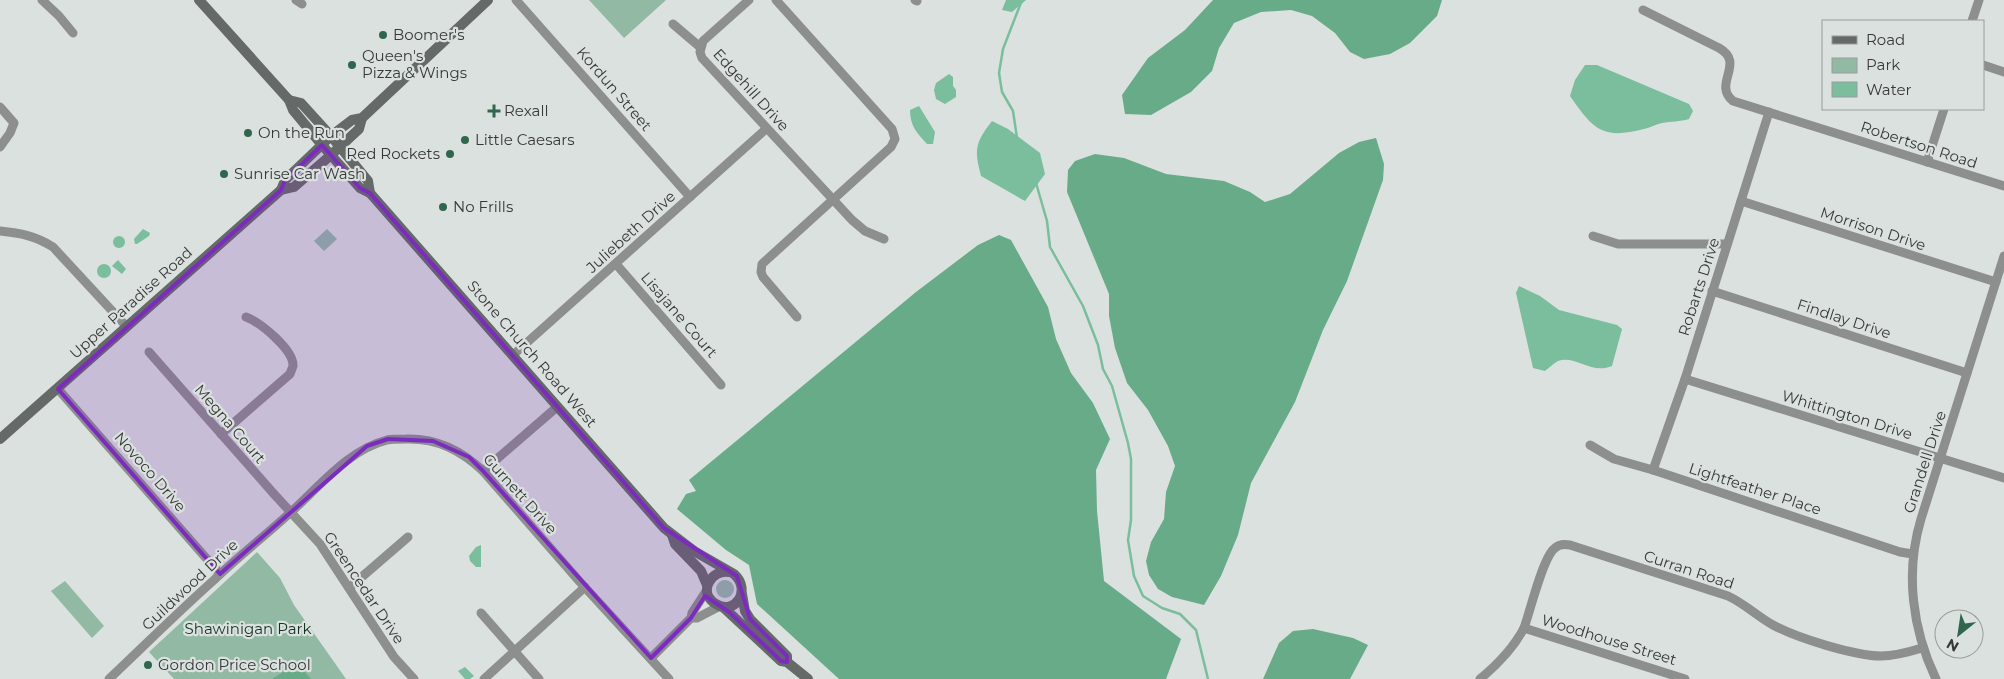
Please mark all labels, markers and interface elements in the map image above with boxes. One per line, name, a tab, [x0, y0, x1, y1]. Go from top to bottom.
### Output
legend	[1822, 20, 1984, 110]
place label: Boomer's	[393, 25, 464, 44]
marker: Boomer's	[377, 29, 389, 41]
text: Road	[1866, 30, 1905, 49]
street label: Kordun Street	[573, 43, 656, 135]
street label: Edgehill Drive	[709, 44, 794, 135]
place label: Queen's Pizza & Wings	[362, 46, 467, 82]
text: Park	[1866, 55, 1900, 74]
marker: Queen's Pizza & Wings	[346, 59, 358, 71]
text: Water	[1866, 80, 1912, 99]
place label: Rexall	[504, 101, 548, 120]
marker: Rexall	[488, 105, 500, 117]
street label: Robertson Road	[1858, 117, 1980, 172]
place label: On the Run	[258, 123, 345, 142]
marker: On the Run	[242, 127, 254, 139]
place label: Little Caesars	[475, 130, 575, 149]
marker: Little Caesars	[459, 134, 471, 146]
place label: Red Rockets	[346, 144, 440, 163]
marker: Red Rockets	[444, 148, 456, 160]
place label: Sunrise Car Wash	[234, 164, 365, 183]
marker: Sunrise Car Wash	[218, 168, 230, 180]
street label: Juliebeth Drive	[581, 187, 679, 277]
place label: No Frills	[453, 197, 513, 216]
marker: No Frills	[437, 201, 449, 213]
street label: Morrison Drive	[1818, 203, 1928, 255]
street label: Robarts Drive	[1674, 235, 1723, 338]
street label: Upper Paradise Road	[65, 242, 196, 363]
street label: Lisajane Court	[637, 268, 722, 361]
street label: Stone Church Road West	[464, 276, 601, 431]
street label: Findlay Drive	[1795, 294, 1894, 343]
street label: Megna Court	[191, 380, 270, 467]
street label: Whittington Drive	[1780, 386, 1915, 443]
street label: Grandell Drive	[1899, 408, 1950, 515]
street label: Novoco Drive	[111, 428, 190, 515]
street label: Gurnett Drive	[479, 449, 562, 538]
street label: Lightfeather Place	[1686, 458, 1824, 519]
street label: Greencedar Drive	[320, 528, 409, 647]
street label: Guildwood Drive	[137, 535, 242, 634]
street label: Curran Road	[1642, 546, 1737, 593]
north arrow	[1934, 609, 1984, 659]
street label: Woodhouse Street	[1539, 610, 1679, 669]
park label: Shawinigan Park	[185, 619, 311, 638]
text: N	[1943, 635, 1962, 656]
place label: Gordon Price School	[158, 655, 311, 674]
marker: Gordon Price School	[142, 659, 154, 671]

